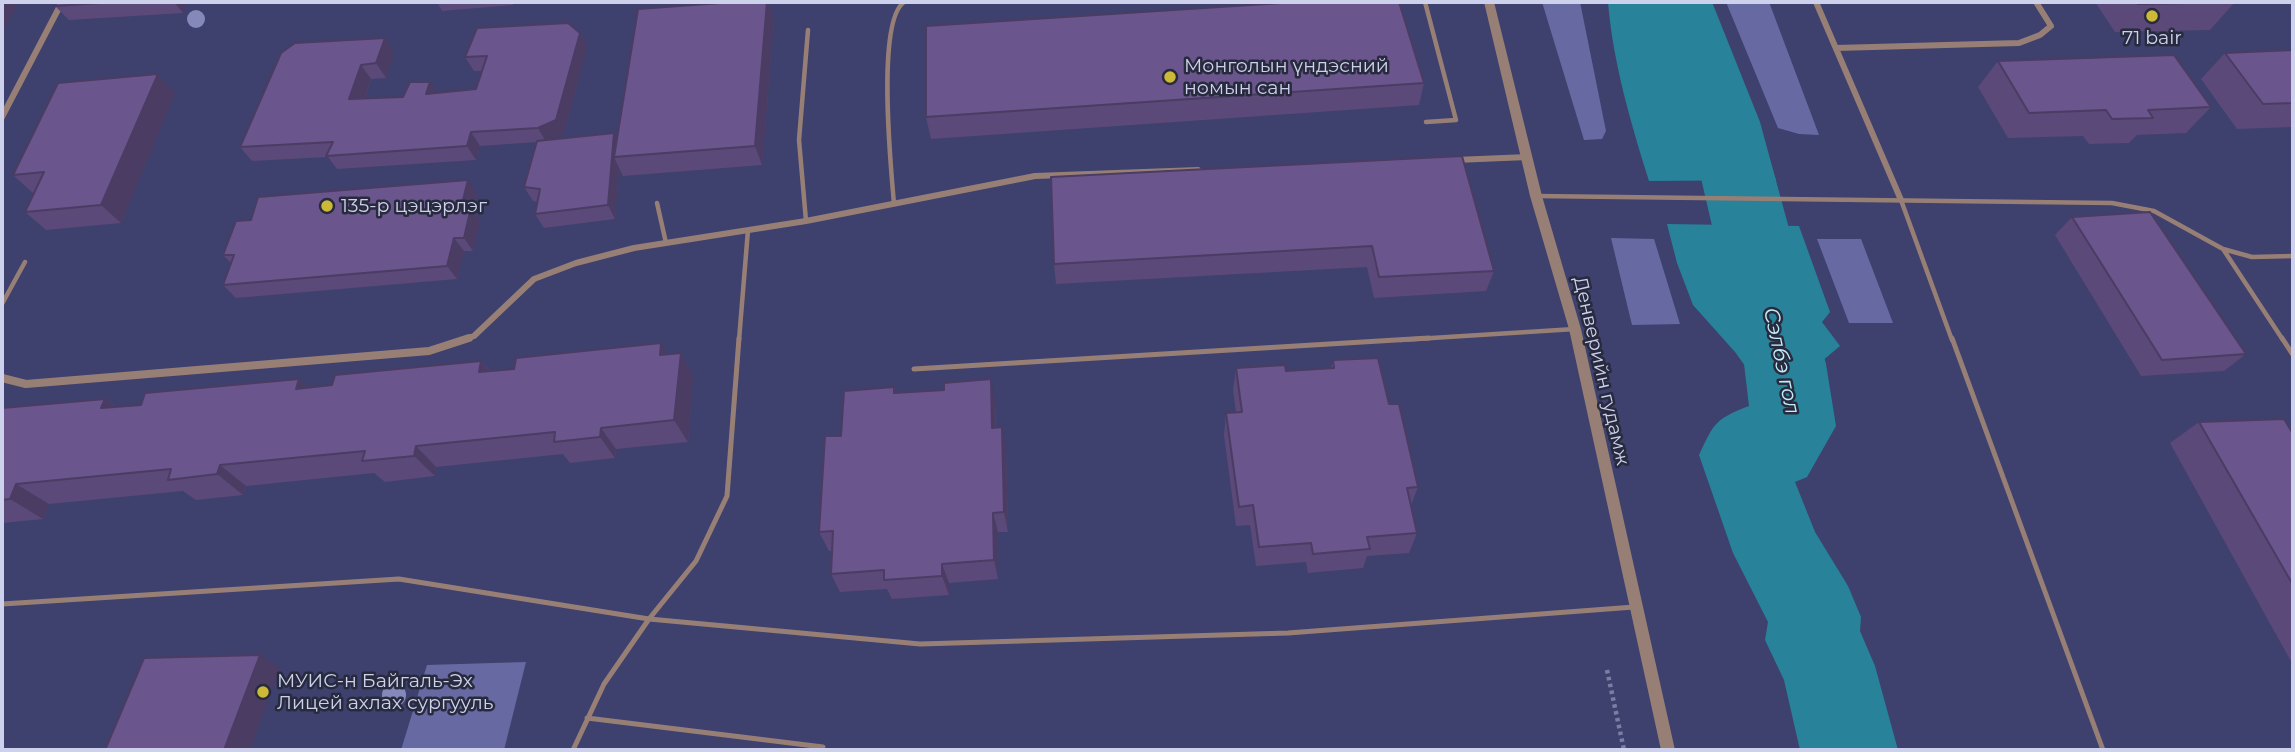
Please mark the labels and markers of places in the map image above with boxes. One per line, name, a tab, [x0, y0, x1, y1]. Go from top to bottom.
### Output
marker: 71 bair	[2144, 8, 2160, 24]
place label: 71 bair	[2122, 27, 2182, 49]
place label: Монголын үндэсний номын сан	[1184, 55, 1389, 99]
marker: Монголын үндэсний номын сан	[1162, 69, 1178, 85]
place label: 135-р цэцэрлэг	[341, 195, 487, 217]
marker: 135-р цэцэрлэг	[319, 198, 335, 214]
place label: МУИС-н Байгаль-Эх Лицей ахлах сургууль	[277, 670, 493, 714]
marker: МУИС-н Байгаль-Эх Лицей ахлах сургууль	[255, 684, 271, 700]

